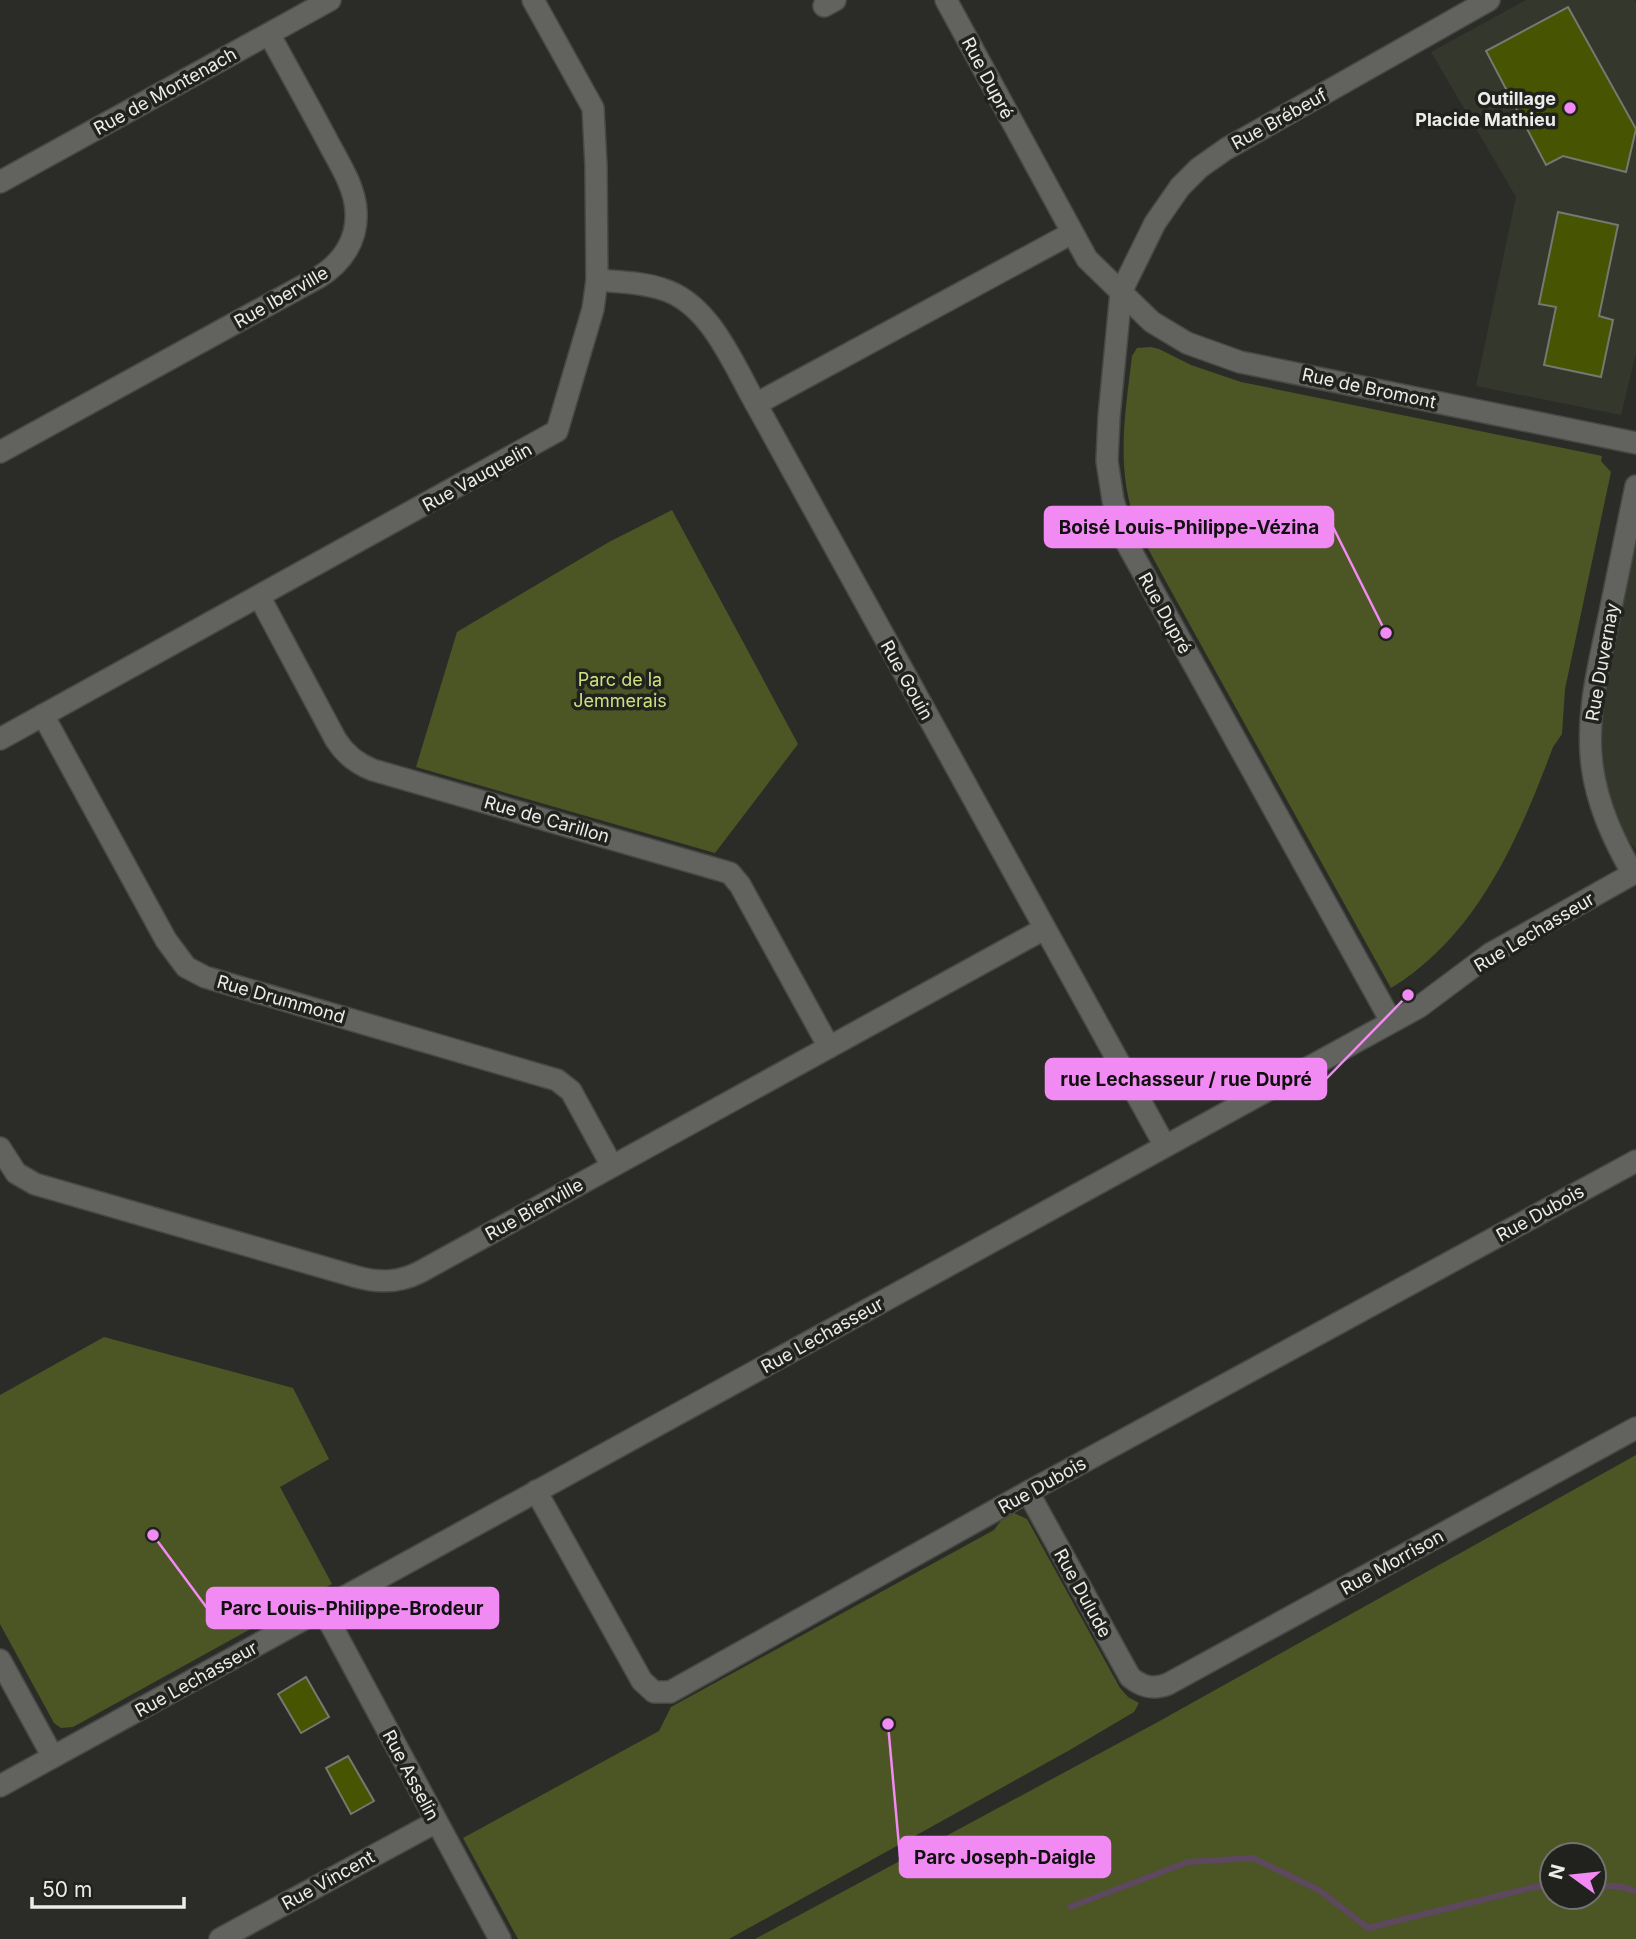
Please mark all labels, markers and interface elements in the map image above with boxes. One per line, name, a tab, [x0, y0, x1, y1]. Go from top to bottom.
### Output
street label: Rue Dupré	[958, 34, 1018, 122]
street label: Rue de Montenach	[90, 43, 240, 139]
street label: Rue Brébeuf	[1228, 84, 1330, 154]
place label: Outillage Placide Mathieu	[1415, 88, 1556, 130]
marker: Outillage Placide Mathieu	[1562, 100, 1578, 116]
street label: Rue Iberville	[230, 262, 332, 332]
street label: Rue de Bromont	[1300, 364, 1438, 412]
street label: Rue Vauquelin	[419, 438, 535, 516]
callout: Boisé Louis-Philippe-Vézina	[1045, 507, 1333, 547]
text: Boisé Louis-Philippe-Vézina	[1059, 516, 1319, 539]
street label: Rue Dupré	[1134, 569, 1196, 657]
street label: Rue Duvernay	[1581, 601, 1623, 723]
street label: Rue Gouin	[877, 637, 937, 723]
park label: Parc de la Jemmerais	[573, 669, 667, 711]
street label: Rue de Carillon	[482, 791, 612, 847]
street label: Rue Lechasseur	[1470, 888, 1598, 976]
street label: Rue Drummond	[215, 971, 347, 1027]
callout: rue Lechasseur / rue Dupré	[1046, 1059, 1326, 1099]
text: rue Lechasseur / rue Dupré	[1060, 1068, 1312, 1091]
street label: Rue Bienville	[481, 1174, 587, 1244]
street label: Rue Dubois	[1492, 1180, 1588, 1246]
street label: Rue Lechasseur	[757, 1293, 887, 1377]
street label: Rue Dubois	[994, 1452, 1090, 1518]
street label: Rue Morrison	[1337, 1525, 1447, 1599]
street label: Rue Dulude	[1050, 1545, 1116, 1641]
callout: Parc Louis-Philippe-Brodeur	[207, 1588, 498, 1628]
text: Parc Louis-Philippe-Brodeur	[220, 1597, 484, 1620]
street label: Rue Lechasseur	[131, 1637, 261, 1721]
street label: Rue Asselin	[378, 1726, 444, 1824]
callout: Parc Joseph-Daigle	[900, 1837, 1110, 1877]
north arrow	[1538, 1841, 1608, 1911]
street label: Rue Vincent	[278, 1846, 378, 1914]
text: Parc Joseph-Daigle	[914, 1846, 1096, 1869]
text: N	[1544, 1862, 1570, 1882]
scale bar	[32, 1866, 184, 1910]
text: 50 m	[42, 1877, 92, 1902]

